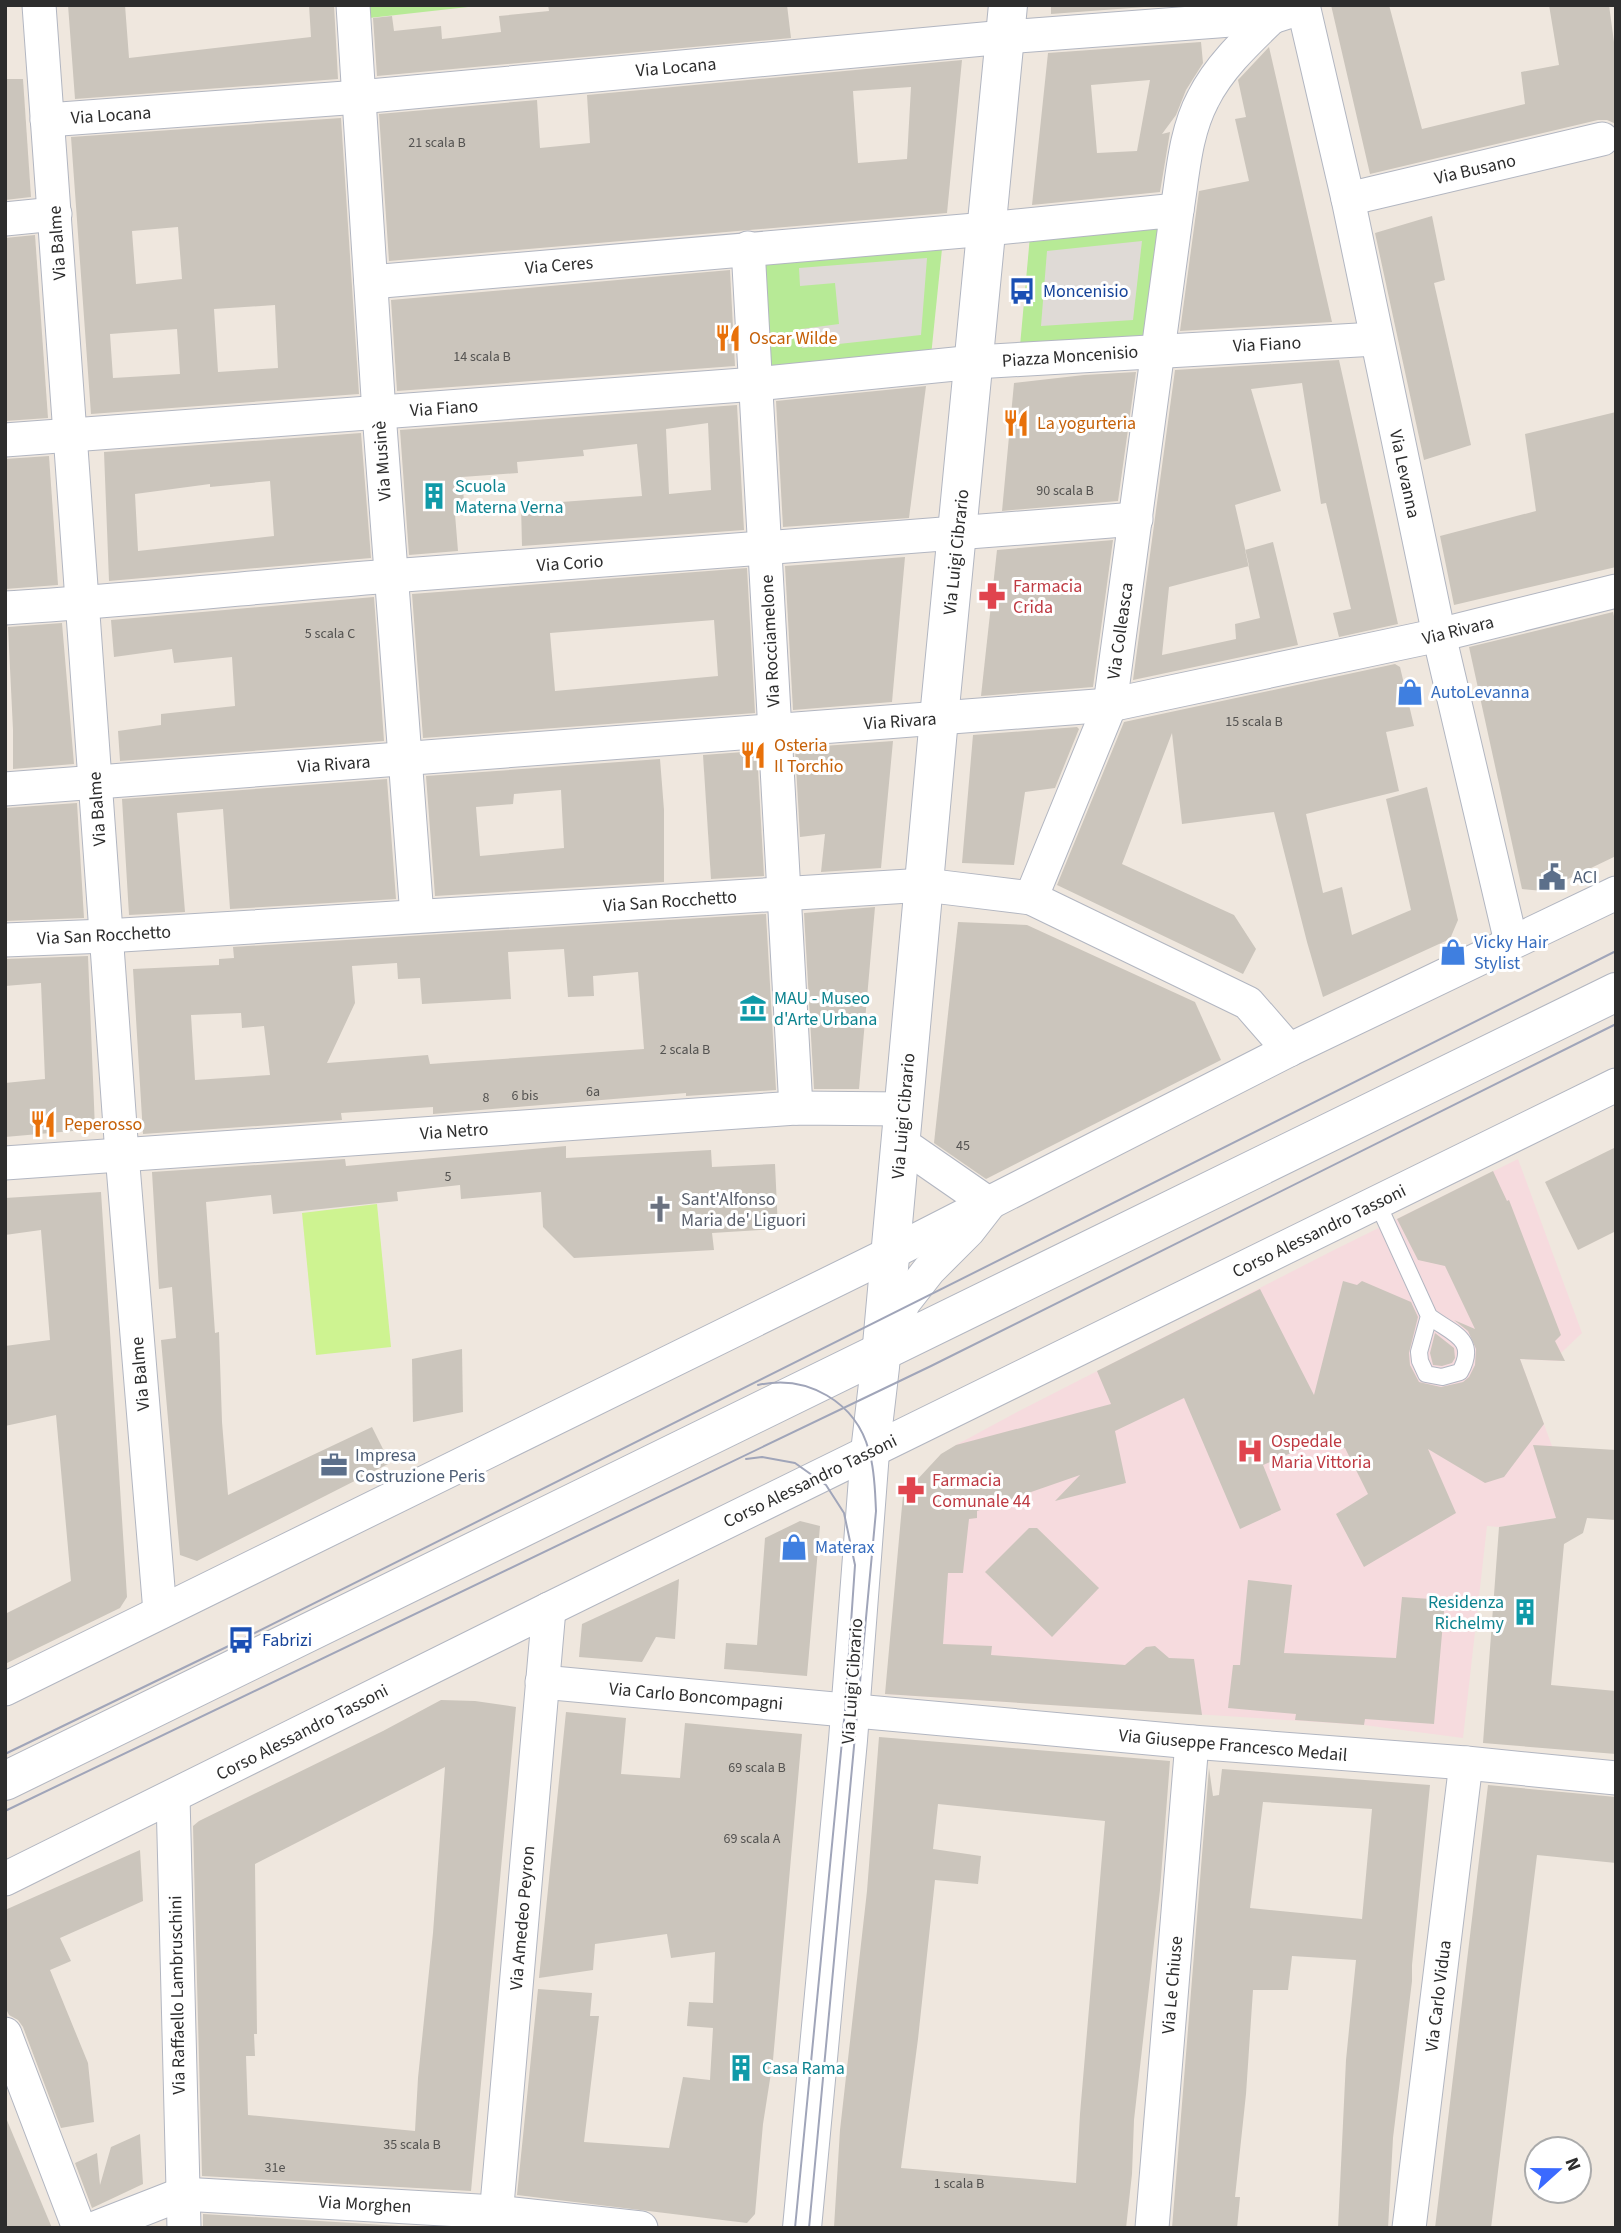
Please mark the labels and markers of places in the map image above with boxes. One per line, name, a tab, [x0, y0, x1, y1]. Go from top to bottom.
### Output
bus stop icon: Moncenisio	[1007, 276, 1037, 306]
place label: Moncenisio	[1043, 279, 1128, 304]
restaurant icon: Oscar Wilde	[713, 323, 743, 353]
place label: Oscar Wilde	[749, 326, 838, 351]
restaurant icon: La yogurteria	[1001, 408, 1031, 438]
place label: La yogurteria	[1037, 411, 1136, 436]
place label: Scuola Materna Verna	[455, 474, 564, 520]
building icon: Scuola Materna Verna	[419, 481, 449, 511]
place label: Farmacia Crida	[1013, 574, 1082, 620]
pharmacy icon: Farmacia Crida	[977, 581, 1007, 611]
shop icon: AutoLevanna	[1395, 677, 1425, 707]
place label: AutoLevanna	[1431, 680, 1529, 705]
place label: Osteria Il Torchio	[774, 733, 843, 779]
restaurant icon: Osteria Il Torchio	[738, 740, 768, 770]
public building icon: ACI	[1537, 862, 1567, 892]
place label: ACI	[1573, 865, 1598, 890]
place label: Vicky Hair Stylist	[1474, 930, 1549, 976]
shop icon: Vicky Hair Stylist	[1438, 937, 1468, 967]
place label: MAU - Museo d'Arte Urbana	[774, 986, 877, 1032]
museum icon: MAU - Museo d'Arte Urbana	[738, 993, 768, 1023]
restaurant icon: Peperosso	[28, 1109, 58, 1139]
place label: Peperosso	[64, 1112, 142, 1137]
place label: Sant'Alfonso Maria de' Liguori	[681, 1187, 806, 1233]
church icon: Sant'Alfonso Maria de' Liguori	[645, 1194, 675, 1224]
place label: Ospedale Maria Vittoria	[1271, 1429, 1371, 1475]
hospital icon: Ospedale Maria Vittoria	[1235, 1436, 1265, 1466]
place label: Impresa Costruzione Peris	[355, 1443, 485, 1489]
office icon: Impresa Costruzione Peris	[319, 1450, 349, 1480]
place label: Farmacia Comunale 44	[932, 1468, 1031, 1514]
pharmacy icon: Farmacia Comunale 44	[896, 1475, 926, 1505]
shop icon: Materax	[779, 1532, 809, 1562]
place label: Materax	[815, 1535, 875, 1560]
place label: Residenza Richelmy	[1428, 1590, 1505, 1636]
building icon: Residenza Richelmy	[1510, 1597, 1540, 1627]
bus stop icon: Fabrizi	[226, 1625, 256, 1655]
place label: Fabrizi	[262, 1628, 312, 1653]
building icon: Casa Rama	[726, 2053, 756, 2083]
place label: Casa Rama	[762, 2056, 845, 2081]

